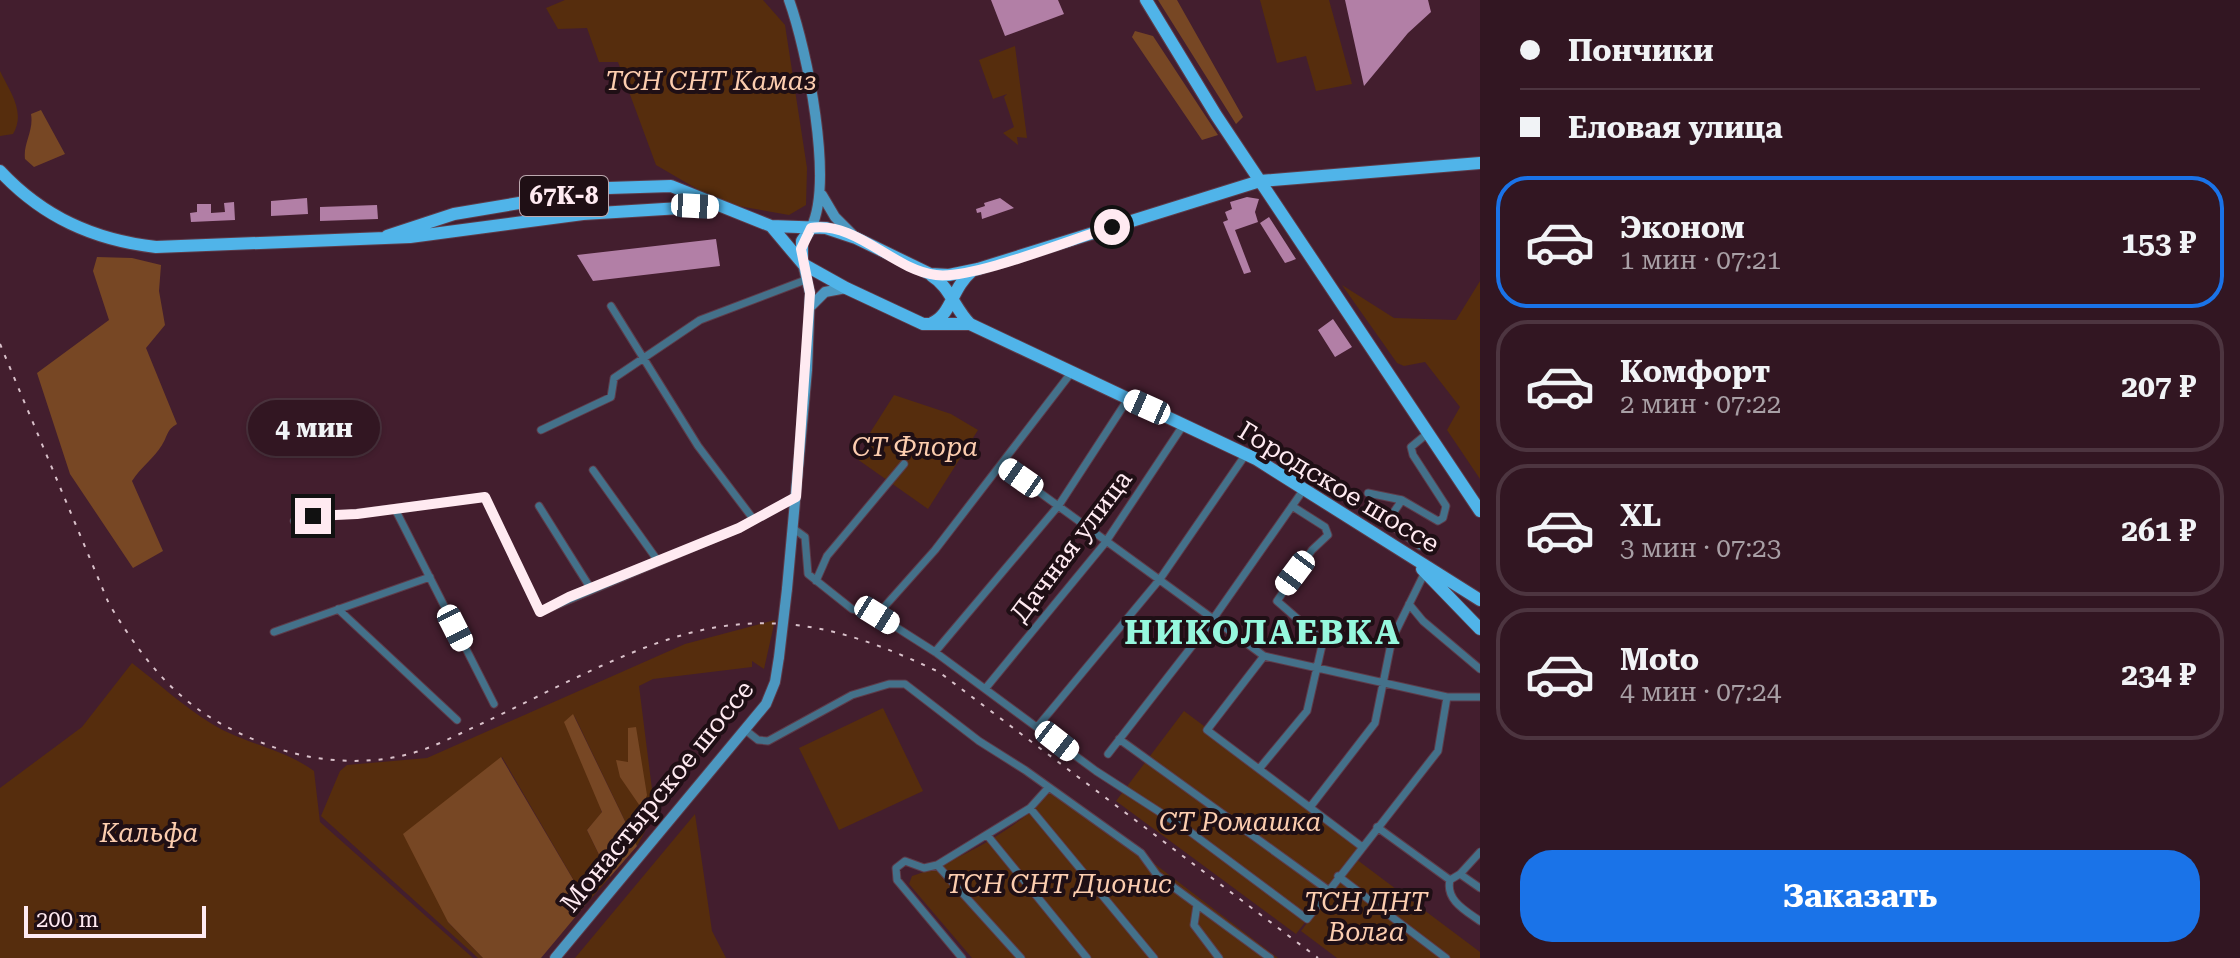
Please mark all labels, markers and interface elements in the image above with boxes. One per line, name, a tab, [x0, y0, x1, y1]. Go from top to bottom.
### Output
text: Пончики	[1568, 33, 1714, 68]
park label: ТСН СНТ Камаз	[605, 66, 817, 96]
text: Еловая улица	[1568, 110, 1783, 145]
road number: 67К-8	[520, 176, 608, 216]
car	[670, 193, 720, 219]
icon: car	[1524, 206, 1596, 278]
route start	[1094, 209, 1130, 245]
text: Эконом	[1620, 210, 1745, 245]
text: 153 ₽	[2121, 225, 2196, 260]
text: 1 мин · 07:21	[1620, 245, 1781, 275]
icon: car	[1524, 350, 1596, 422]
text: Комфорт	[1620, 354, 1770, 389]
text: 207 ₽	[2121, 369, 2196, 404]
car	[1120, 386, 1174, 428]
text: 2 мин · 07:22	[1620, 389, 1781, 419]
callout: 4 мин	[247, 400, 379, 456]
text: 4 мин	[275, 413, 353, 443]
street label: Городское шоссе	[1233, 415, 1445, 559]
park label: СТ Флора	[852, 432, 978, 462]
car	[994, 454, 1048, 502]
street label: Дачная улица	[1004, 464, 1138, 628]
icon: car	[1524, 494, 1596, 566]
route end	[295, 498, 331, 534]
text: XL	[1620, 498, 1661, 533]
text: 261 ₽	[2121, 513, 2196, 548]
text: 3 мин · 07:23	[1620, 533, 1781, 563]
car	[1271, 547, 1319, 599]
car	[850, 592, 904, 638]
car	[433, 601, 477, 655]
district label: НИКОЛАЕВКА	[1124, 612, 1402, 652]
icon: car	[1524, 638, 1596, 710]
text: Moto	[1620, 642, 1699, 677]
text: 234 ₽	[2121, 657, 2196, 692]
street label: Монастырское шоссе	[554, 674, 760, 918]
text: 4 мин · 07:24	[1620, 677, 1781, 707]
car	[1031, 717, 1083, 765]
park label: СТ Ромашка	[1159, 807, 1321, 837]
park label: Кальфа	[99, 818, 198, 848]
button: Заказать	[1520, 850, 2200, 942]
park label: ТСН СНТ Дионис	[946, 869, 1172, 899]
park label: ТСН ДНТ Волга	[1304, 887, 1430, 947]
scale bar	[24, 902, 206, 938]
text: 200 m	[36, 907, 99, 932]

